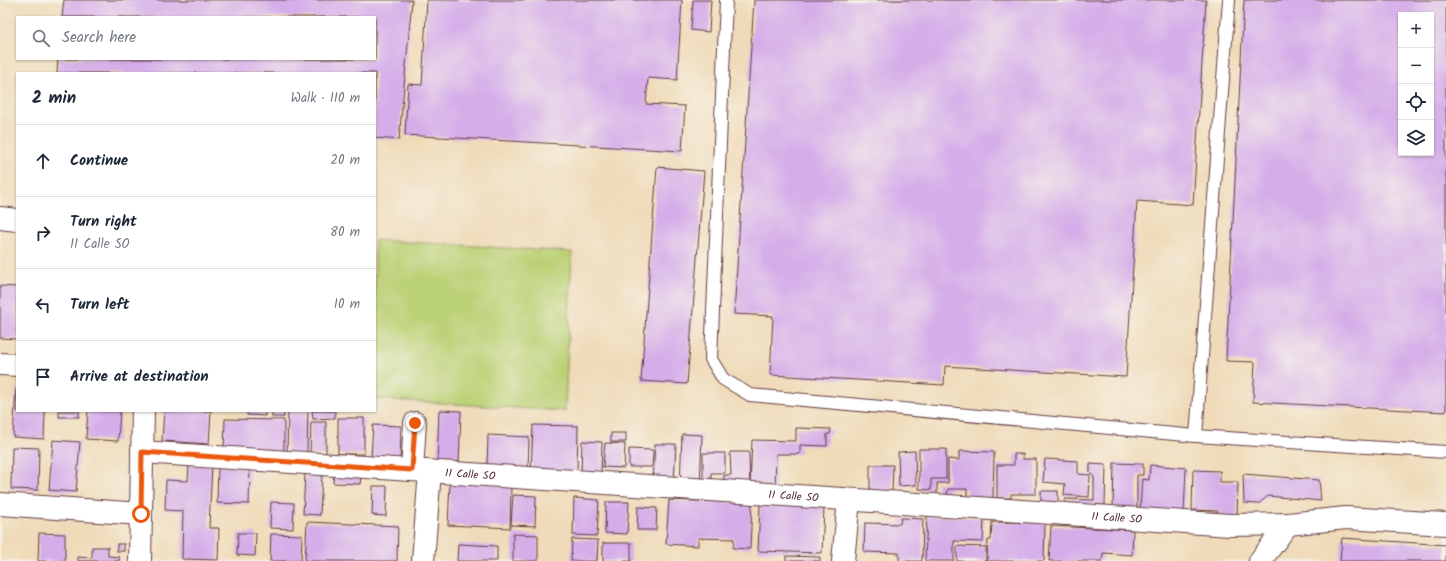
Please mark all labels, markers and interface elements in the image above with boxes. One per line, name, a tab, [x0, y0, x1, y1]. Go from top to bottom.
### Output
map controls	[1398, 12, 1434, 156]
button: +	[1398, 12, 1434, 48]
search box	[16, 16, 376, 60]
text: Search here	[62, 26, 136, 50]
icon: search	[30, 27, 52, 49]
button: −	[1398, 48, 1434, 84]
button: locate	[1398, 84, 1434, 120]
text: 2 min	[32, 85, 76, 112]
text: Walk · 110 m	[291, 88, 360, 109]
button: layers	[1398, 120, 1434, 156]
text: Continue	[70, 149, 128, 173]
icon: ahead	[32, 150, 54, 172]
text: 20 m	[330, 150, 360, 171]
text: Turn right	[70, 210, 137, 234]
icon: right	[32, 222, 54, 244]
text: 80 m	[330, 222, 360, 243]
text: 11 Calle SO	[70, 234, 130, 255]
text: Turn left	[70, 293, 130, 317]
icon: left	[32, 294, 54, 316]
text: 10 m	[334, 294, 360, 315]
text: Arrive at destination	[70, 365, 209, 389]
icon: arrive	[32, 366, 54, 388]
route end	[406, 414, 424, 432]
street label: 11 Calle SO	[444, 464, 496, 486]
street label: 11 Calle SO	[768, 486, 820, 507]
route start	[132, 505, 150, 523]
street label: 11 Calle SO	[1091, 508, 1143, 529]

